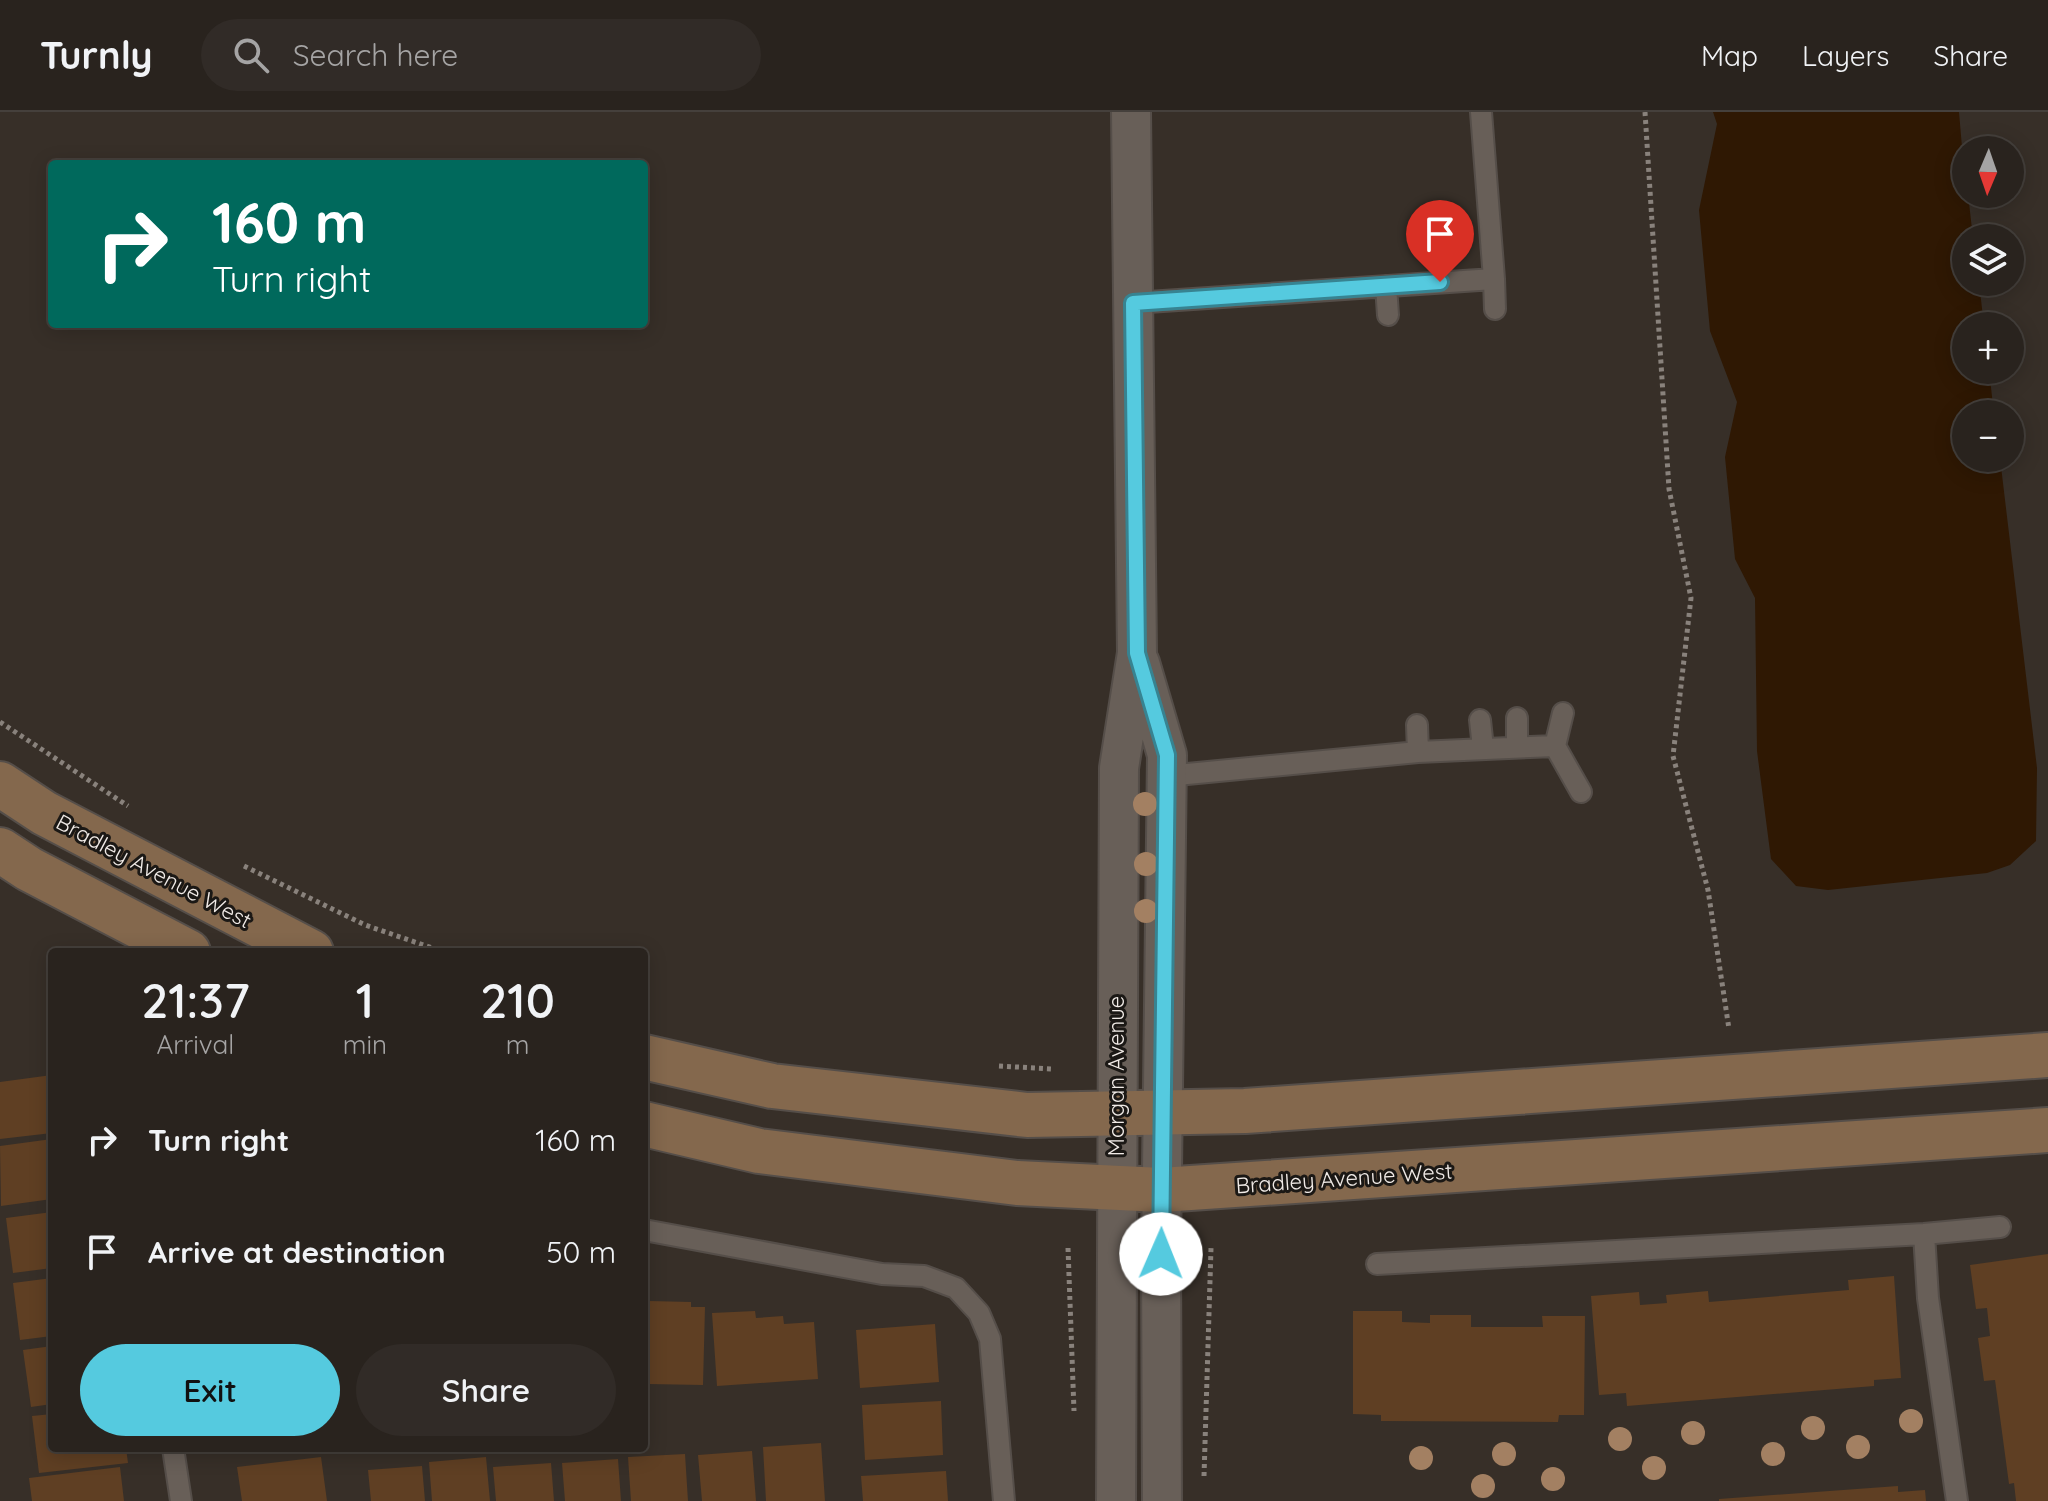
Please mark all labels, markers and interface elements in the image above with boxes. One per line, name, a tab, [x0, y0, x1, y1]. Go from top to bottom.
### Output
search box	[201, 19, 761, 91]
text: Turnly	[40, 31, 153, 79]
icon: search	[229, 33, 273, 77]
text: Search here	[293, 36, 458, 74]
text: Map	[1701, 38, 1758, 73]
text: Layers	[1802, 38, 1889, 73]
text: Share	[1933, 38, 2008, 73]
north arrow	[1952, 136, 2024, 208]
map controls	[1952, 136, 2024, 472]
text: 160 m	[212, 187, 366, 257]
icon: right	[80, 192, 184, 296]
pin	[1406, 200, 1474, 282]
icon: arrive	[1418, 212, 1462, 256]
button: layers	[1952, 224, 2024, 296]
text: Turn right	[212, 256, 371, 301]
button: +	[1952, 312, 2024, 384]
button: −	[1952, 400, 2024, 472]
street label: Bradley Avenue West	[52, 808, 256, 934]
text: 21:37	[141, 970, 250, 1030]
text: 1	[356, 970, 374, 1030]
text: 210	[480, 970, 555, 1030]
street label: Morgan Avenue	[1102, 996, 1130, 1156]
text: Arrival	[156, 1028, 234, 1061]
text: min	[343, 1028, 387, 1061]
text: m	[506, 1028, 529, 1061]
icon: right	[80, 1118, 124, 1162]
text: Turn right	[148, 1121, 289, 1159]
text: 160 m	[535, 1121, 616, 1159]
street label: Bradley Avenue West	[1235, 1156, 1453, 1200]
position arrow	[1119, 1212, 1203, 1296]
icon: arrive	[80, 1230, 124, 1274]
text: Arrive at destination	[148, 1233, 446, 1271]
text: 50 m	[546, 1233, 616, 1271]
button: Exit	[80, 1344, 340, 1436]
button: Share	[356, 1344, 616, 1436]

